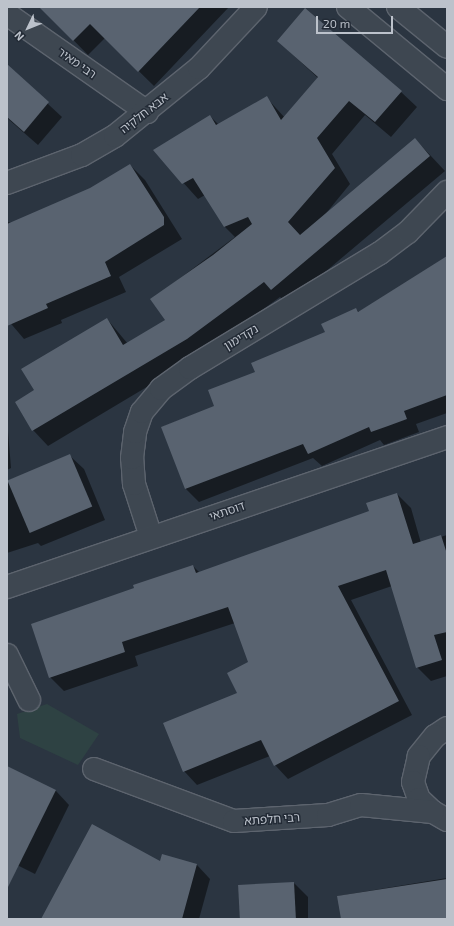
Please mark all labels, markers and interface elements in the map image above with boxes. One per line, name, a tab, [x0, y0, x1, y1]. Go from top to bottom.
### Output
north arrow	[8, 8, 48, 48]
scale bar	[318, 8, 395, 34]
text: 20 m	[323, 16, 350, 30]
text: N	[11, 29, 26, 44]
street label: רבי מאיר	[55, 45, 99, 81]
street label: אבא חלקיה	[117, 90, 171, 136]
street label: נקדימון	[221, 321, 261, 353]
street label: דוסתאי	[207, 498, 247, 524]
street label: רבי חלפתא	[244, 810, 300, 828]

